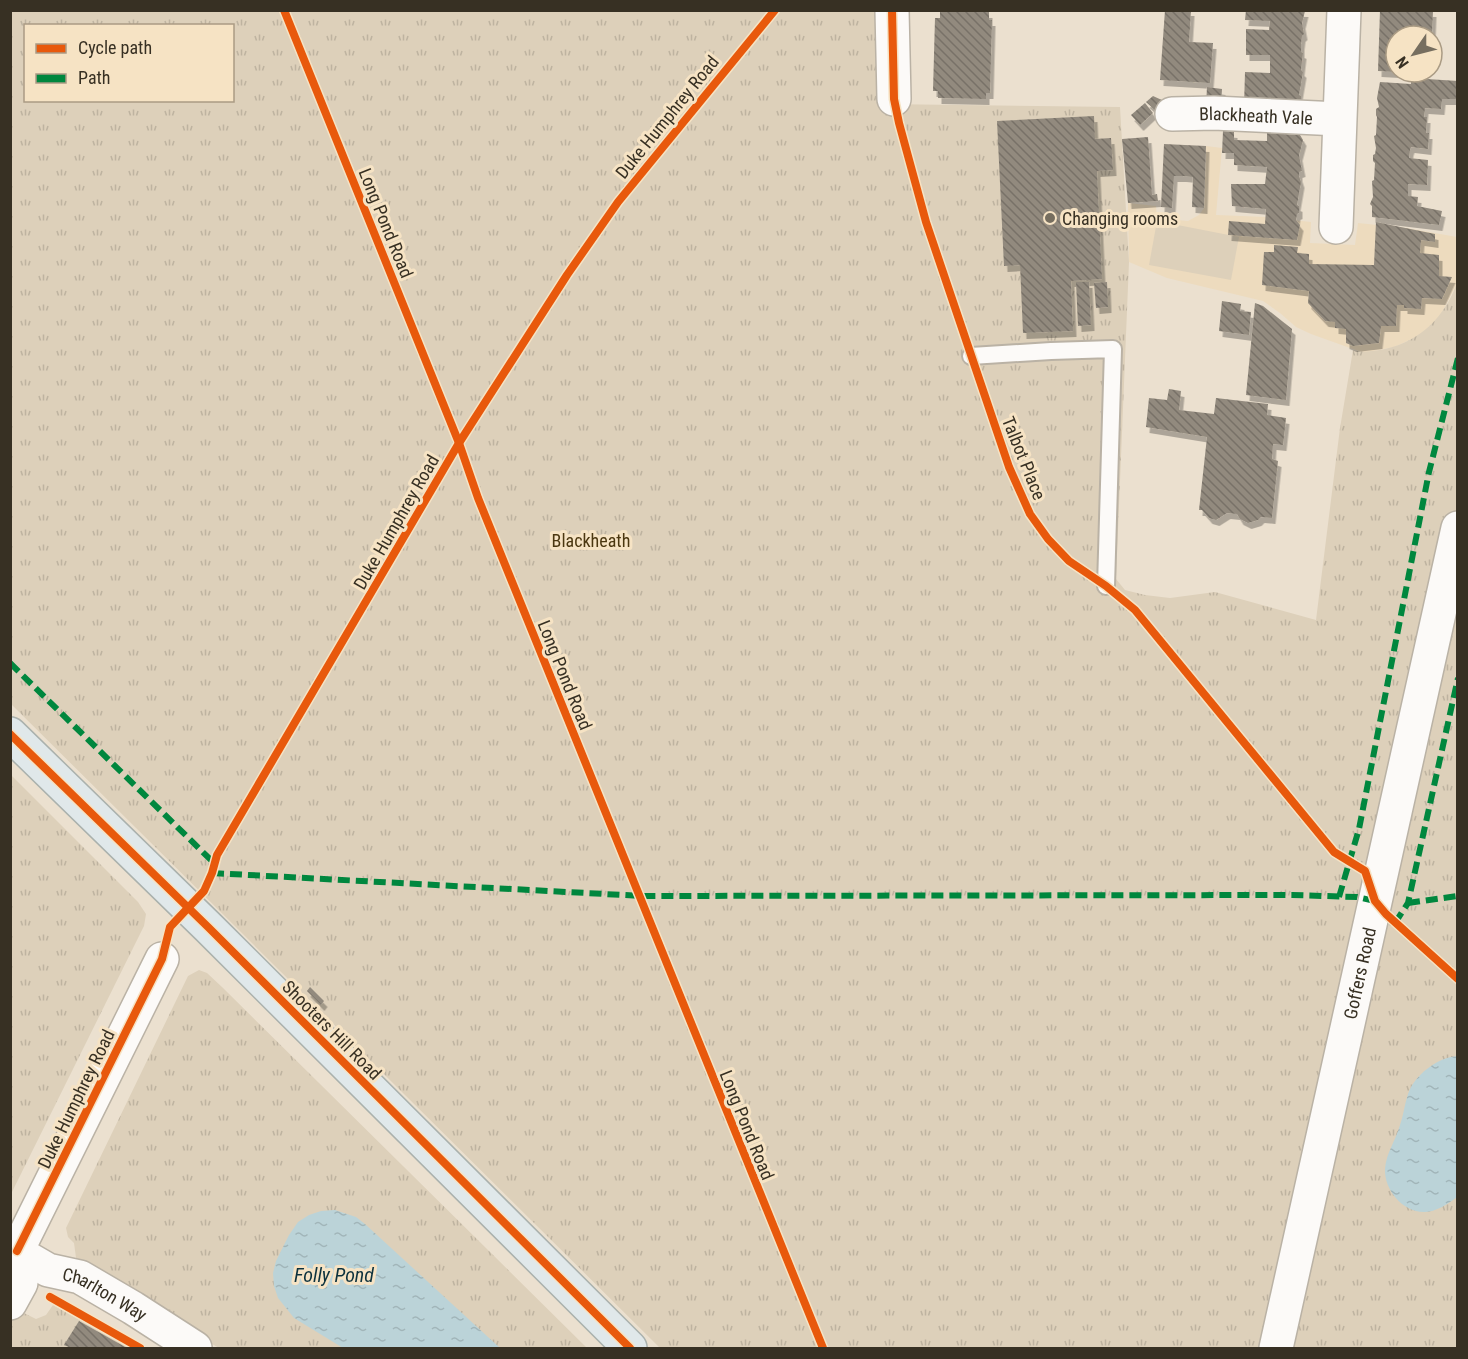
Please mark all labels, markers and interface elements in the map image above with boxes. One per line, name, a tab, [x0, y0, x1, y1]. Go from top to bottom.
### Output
legend	[24, 24, 234, 102]
north arrow	[1384, 24, 1444, 84]
text: Cycle path	[78, 37, 152, 58]
street label: Duke Humphrey Road	[611, 51, 723, 183]
text: N	[1392, 53, 1413, 72]
text: Path	[78, 67, 111, 88]
street label: Blackheath Vale	[1199, 102, 1313, 128]
street label: Long Pond Road	[355, 165, 417, 281]
place label: Changing rooms	[1062, 208, 1178, 229]
marker: Changing rooms	[1043, 211, 1057, 225]
street label: Talbot Place	[998, 413, 1050, 503]
street label: Duke Humphrey Road	[349, 451, 443, 593]
park label: Blackheath	[552, 530, 630, 551]
street label: Long Pond Road	[534, 617, 596, 733]
street label: Goffers Road	[1339, 925, 1380, 1021]
street label: Shooters Hill Road	[278, 976, 386, 1084]
street label: Duke Humphrey Road	[33, 1026, 119, 1172]
street label: Long Pond Road	[716, 1067, 778, 1183]
street label: Charlton Way	[61, 1263, 152, 1325]
water label: Folly Pond	[294, 1263, 374, 1287]

